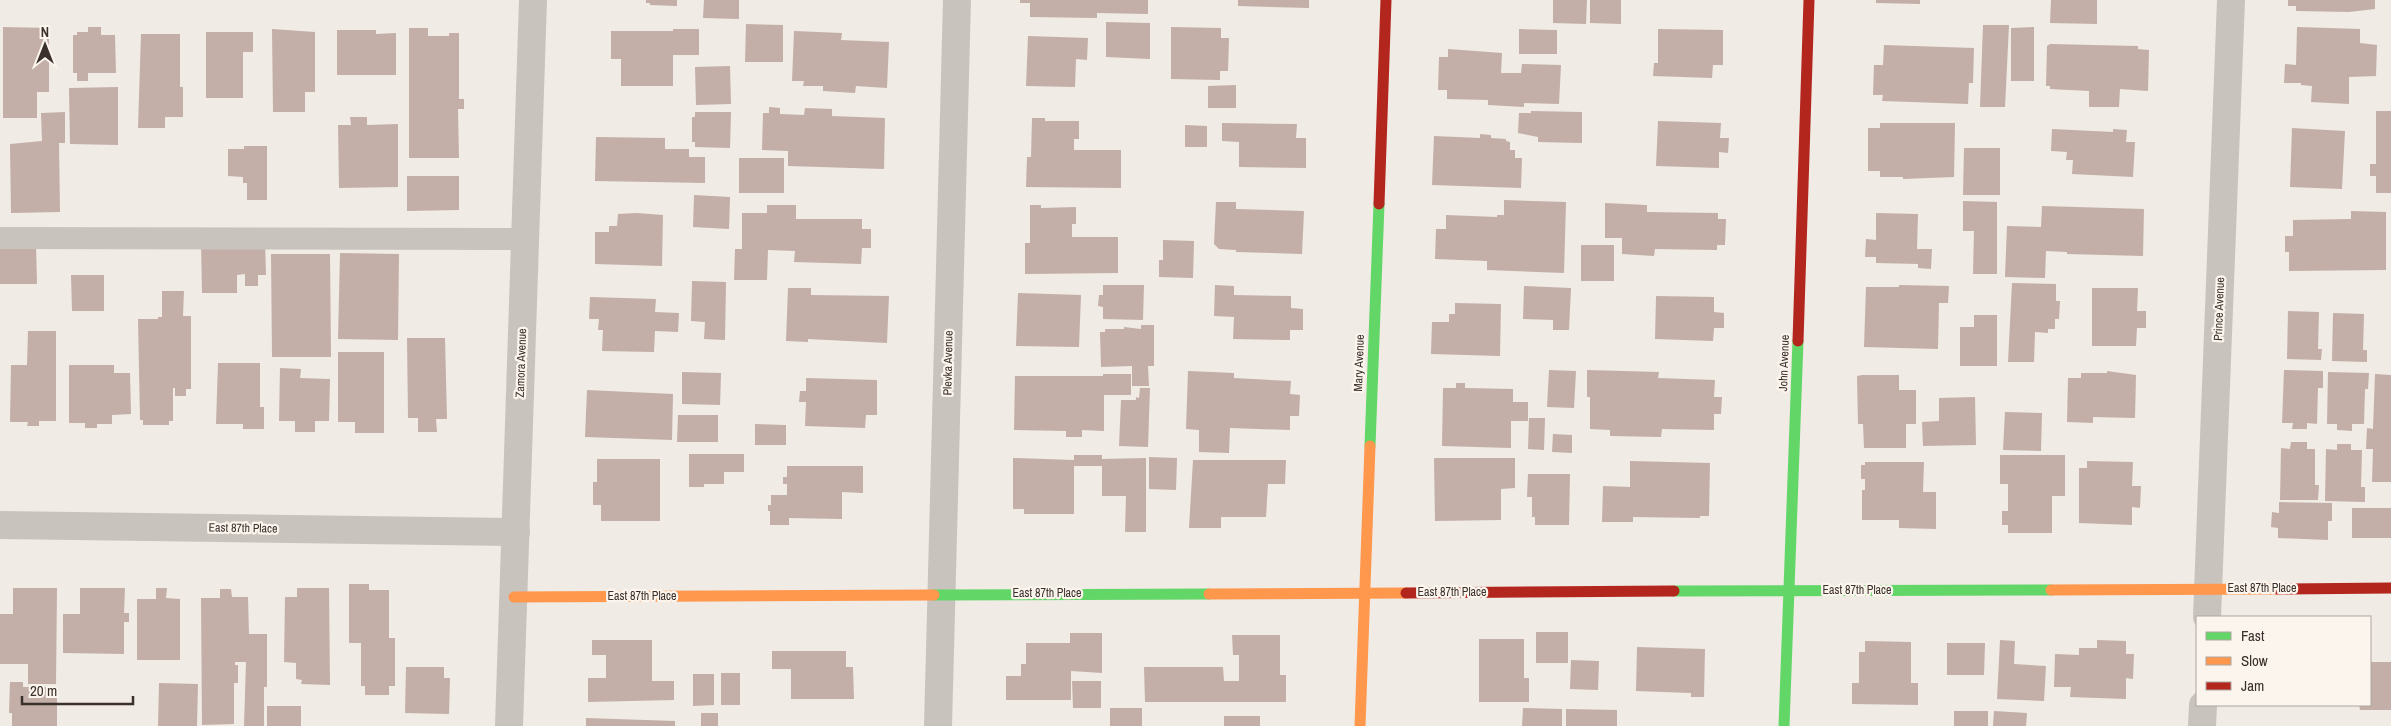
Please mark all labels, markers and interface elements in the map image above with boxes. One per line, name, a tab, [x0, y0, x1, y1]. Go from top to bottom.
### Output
north arrow	[20, 20, 70, 70]
text: N	[41, 23, 49, 41]
street label: Prince Avenue	[2210, 277, 2228, 341]
street label: Zamora Avenue	[512, 328, 530, 398]
street label: Plevka Avenue	[939, 330, 957, 396]
street label: Mary Avenue	[1350, 334, 1368, 392]
street label: John Avenue	[1775, 334, 1793, 392]
street label: East 87th Place	[208, 519, 278, 537]
street label: East 87th Place	[2228, 580, 2296, 596]
street label: East 87th Place	[1823, 582, 1891, 598]
street label: East 87th Place	[1418, 584, 1486, 600]
street label: East 87th Place	[1013, 585, 1081, 601]
street label: East 87th Place	[608, 588, 676, 604]
legend	[2196, 616, 2371, 706]
text: Fast	[2241, 625, 2265, 646]
text: Slow	[2241, 650, 2268, 671]
scale bar	[22, 674, 134, 706]
text: Jam	[2241, 675, 2264, 696]
text: 20 m	[30, 680, 57, 701]

